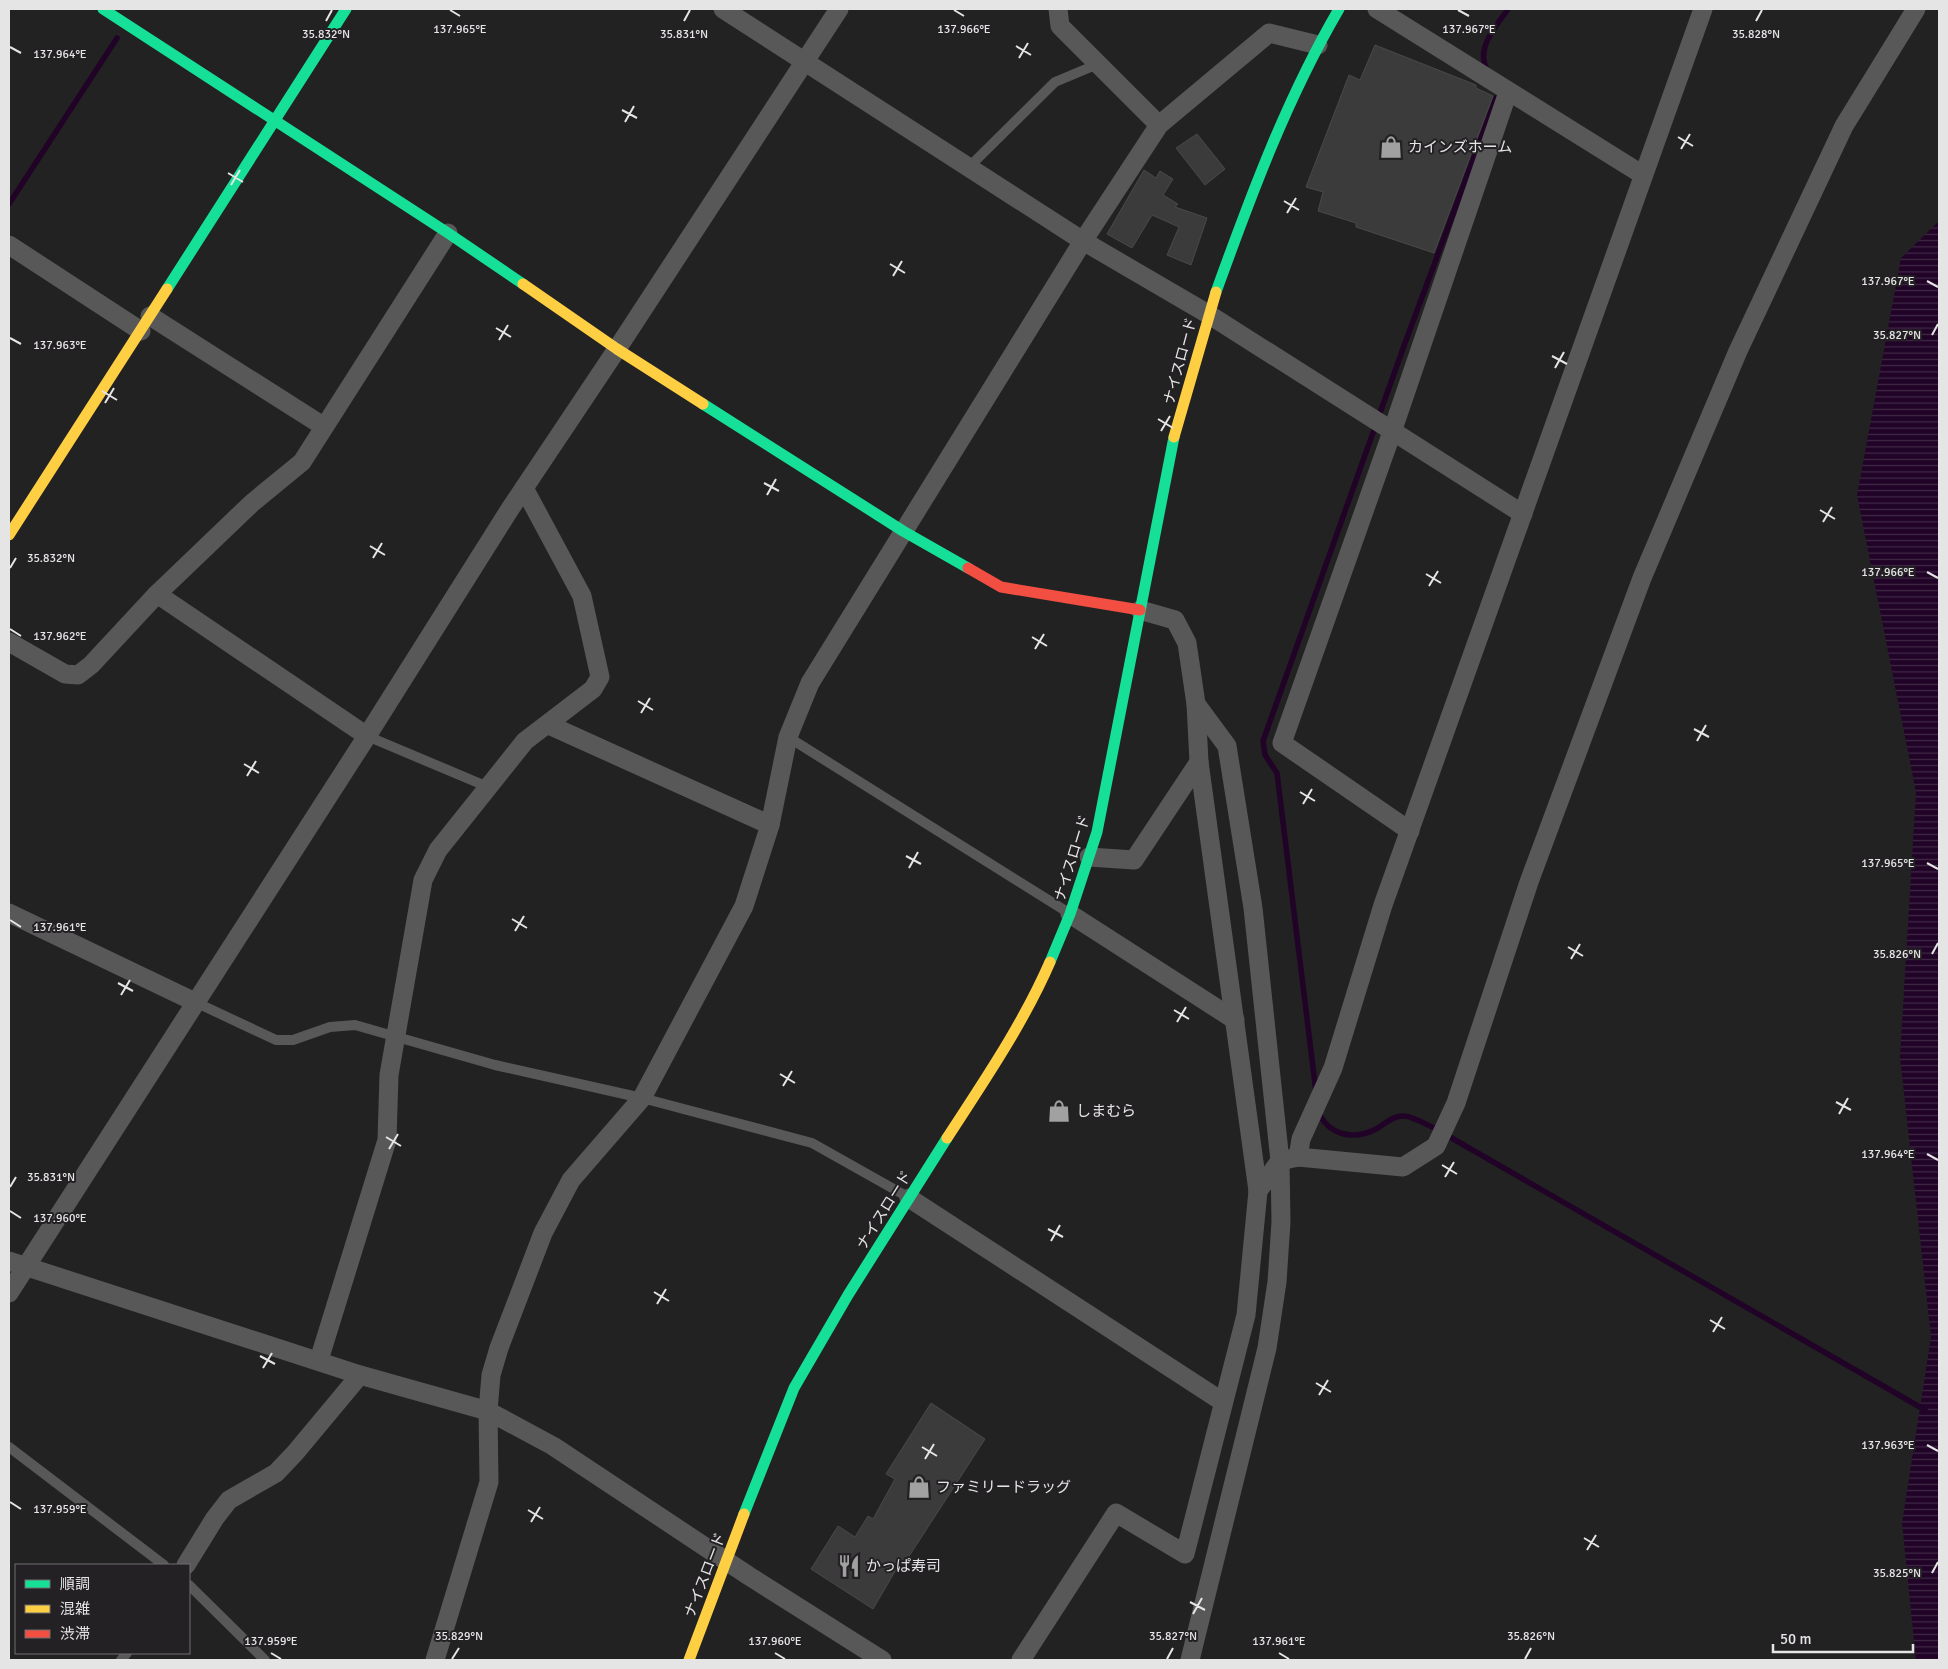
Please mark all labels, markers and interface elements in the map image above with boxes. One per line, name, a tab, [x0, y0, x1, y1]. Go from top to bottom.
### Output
text: 137.965°E	[433, 22, 487, 37]
text: 137.966°E	[937, 22, 991, 37]
text: 137.967°E	[1442, 22, 1496, 37]
text: 35.832°N	[302, 27, 350, 42]
text: 35.831°N	[660, 27, 708, 42]
text: 35.828°N	[1732, 27, 1780, 42]
text: 137.964°E	[33, 47, 87, 62]
shop icon: カインズホーム	[1378, 134, 1404, 160]
place label: カインズホーム	[1408, 138, 1512, 156]
text: 137.967°E	[1861, 274, 1915, 289]
street label: ナイスロード	[1160, 315, 1200, 407]
text: 35.827°N	[1873, 328, 1921, 343]
text: 137.963°E	[33, 338, 87, 353]
text: 35.832°N	[27, 551, 75, 566]
text: 137.966°E	[1861, 565, 1915, 580]
text: 137.962°E	[33, 629, 87, 644]
street label: ナイスロード	[1050, 813, 1094, 903]
text: 137.965°E	[1861, 856, 1915, 871]
text: 137.961°E	[33, 920, 87, 935]
text: 35.826°N	[1873, 947, 1921, 962]
shop icon: しまむら	[1046, 1098, 1072, 1124]
place label: しまむら	[1076, 1102, 1136, 1120]
text: 137.964°E	[1861, 1147, 1915, 1162]
street label: ナイスロード	[853, 1167, 915, 1253]
text: 35.831°N	[27, 1170, 75, 1185]
text: 137.960°E	[33, 1211, 87, 1226]
text: 137.963°E	[1861, 1438, 1915, 1453]
shop icon: ファミリードラッグ	[906, 1474, 932, 1500]
place label: ファミリードラッグ	[936, 1478, 1071, 1496]
text: 137.959°E	[33, 1502, 87, 1517]
street label: ナイスロード	[681, 1530, 729, 1620]
restaurant icon: かっぱ寿司	[836, 1553, 862, 1579]
place label: かっぱ寿司	[866, 1557, 941, 1575]
legend	[15, 1564, 190, 1654]
text: 35.825°N	[1873, 1566, 1921, 1581]
text: 順調	[60, 1575, 90, 1593]
text: 混雑	[60, 1600, 90, 1618]
scale bar	[1773, 1622, 1913, 1654]
text: 渋滞	[60, 1625, 90, 1643]
text: 35.829°N	[435, 1629, 483, 1644]
text: 35.827°N	[1149, 1629, 1197, 1644]
text: 35.826°N	[1507, 1629, 1555, 1644]
text: 50 m	[1780, 1630, 1811, 1648]
text: 137.959°E	[244, 1634, 298, 1649]
text: 137.960°E	[748, 1634, 802, 1649]
text: 137.961°E	[1252, 1634, 1306, 1649]

